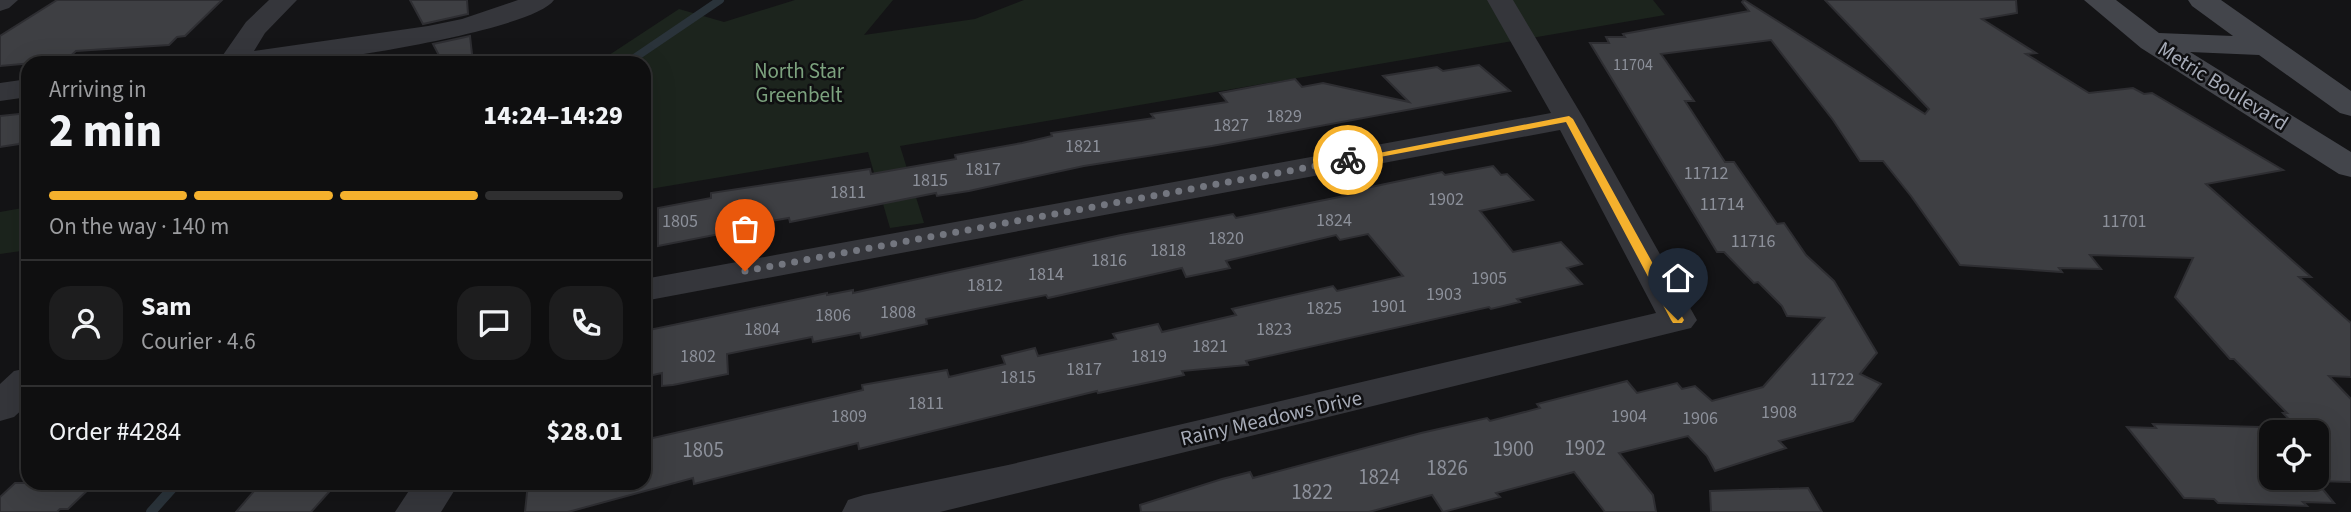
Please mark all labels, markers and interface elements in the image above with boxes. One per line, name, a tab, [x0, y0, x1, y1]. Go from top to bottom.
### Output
street label: Metric Boulevard	[2152, 34, 2294, 138]
house number: 11704	[1613, 54, 1653, 76]
park label: North Star Greenbelt	[754, 56, 845, 110]
text: Arriving in	[49, 73, 147, 106]
text: 14:24–14:29	[483, 97, 623, 134]
text: 2 min	[49, 99, 162, 164]
house number: 1829	[1266, 104, 1302, 129]
house number: 1827	[1213, 113, 1249, 138]
courier	[1313, 125, 1383, 195]
house number: 1821	[1065, 134, 1101, 159]
icon: bike	[1329, 141, 1367, 179]
house number: 1817	[965, 157, 1001, 182]
house number: 11712	[1684, 161, 1728, 186]
house number: 1815	[912, 168, 948, 193]
house number: 1811	[830, 180, 866, 205]
house number: 1902	[1428, 187, 1464, 212]
house number: 11714	[1700, 192, 1744, 217]
pin	[715, 199, 775, 271]
house number: 1824	[1316, 208, 1352, 233]
house number: 1805	[662, 209, 698, 234]
house number: 11701	[2102, 209, 2146, 234]
text: On the way · 140 m	[49, 210, 229, 243]
icon: bag	[726, 210, 764, 248]
house number: 1820	[1208, 226, 1244, 251]
house number: 11716	[1731, 229, 1775, 254]
house number: 1818	[1150, 238, 1186, 263]
house number: 1816	[1091, 248, 1127, 273]
pin	[1648, 248, 1708, 320]
icon: home	[1659, 259, 1697, 297]
house number: 1814	[1028, 262, 1064, 287]
house number: 1905	[1471, 266, 1507, 291]
house number: 1812	[967, 273, 1003, 298]
house number: 1903	[1426, 282, 1462, 307]
button: person	[49, 286, 123, 360]
button: chat	[457, 286, 531, 360]
button: phone	[549, 286, 623, 360]
text: Sam	[141, 288, 191, 325]
house number: 1901	[1371, 294, 1407, 319]
house number: 1825	[1306, 296, 1342, 321]
house number: 1808	[880, 300, 916, 325]
house number: 1806	[815, 303, 851, 328]
house number: 1804	[744, 317, 780, 342]
house number: 1823	[1256, 317, 1292, 342]
text: Courier · 4.6	[141, 325, 256, 358]
house number: 1821	[1192, 334, 1228, 359]
house number: 1802	[680, 344, 716, 369]
house number: 1819	[1131, 344, 1167, 369]
house number: 1817	[1066, 357, 1102, 382]
house number: 1815	[1000, 365, 1036, 390]
house number: 11722	[1810, 367, 1854, 392]
street label: Rainy Meadows Drive	[1177, 383, 1365, 453]
house number: 1811	[908, 391, 944, 416]
house number: 1908	[1761, 400, 1797, 425]
house number: 1809	[831, 404, 867, 429]
house number: 1904	[1611, 404, 1647, 429]
house number: 1906	[1682, 406, 1718, 431]
text: Order #4284	[49, 413, 181, 450]
text: $28.01	[547, 413, 623, 450]
map controls	[2259, 420, 2329, 490]
button: locate	[2259, 420, 2329, 490]
house number: 1902	[1564, 433, 1606, 463]
house number: 1900	[1492, 434, 1534, 464]
house number: 1805	[682, 435, 724, 465]
house number: 1826	[1426, 453, 1468, 483]
house number: 1824	[1358, 462, 1400, 492]
house number: 1822	[1291, 477, 1333, 507]

